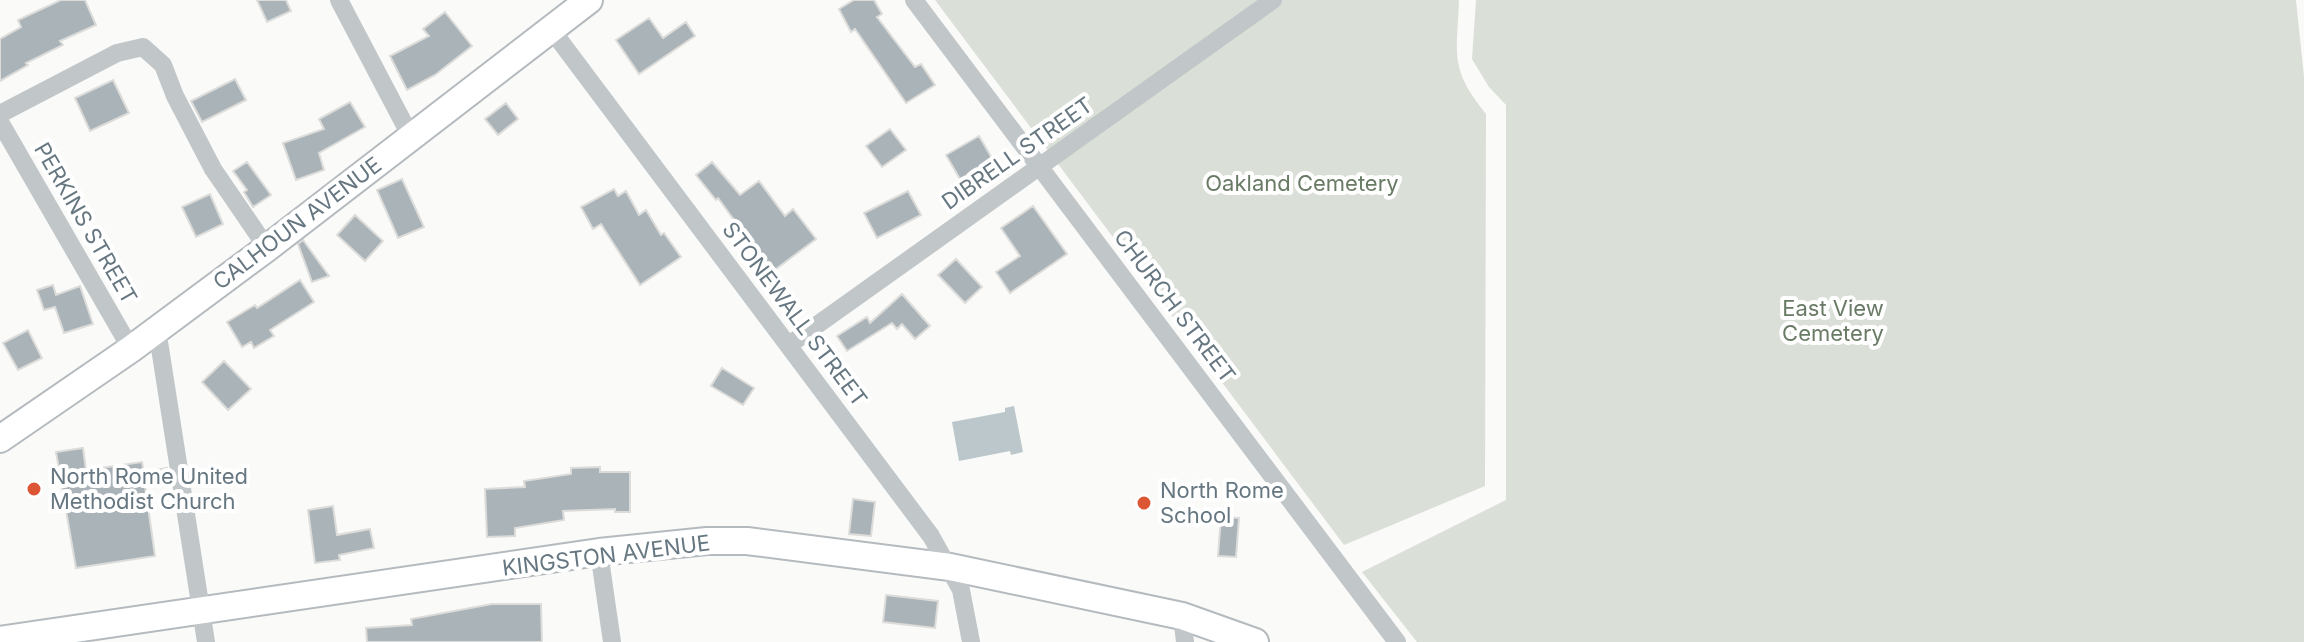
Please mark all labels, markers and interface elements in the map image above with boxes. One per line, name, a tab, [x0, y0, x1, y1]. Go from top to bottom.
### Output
street label: DIBRELL STREET	[937, 91, 1097, 215]
street label: PERKINS STREET	[29, 138, 143, 308]
street label: CALHOUN AVENUE	[208, 151, 386, 295]
park label: Oakland Cemetery	[1205, 170, 1399, 196]
street label: STONEWALL STREET	[717, 217, 873, 411]
street label: CHURCH STREET	[1109, 224, 1241, 388]
park label: East View Cemetery	[1782, 295, 1884, 346]
place label: North Rome United Methodist Church	[50, 463, 248, 514]
place label: North Rome School	[1160, 477, 1284, 528]
marker: North Rome United Methodist Church	[25, 480, 43, 498]
marker: North Rome School	[1135, 494, 1153, 512]
street label: KINGSTON AVENUE	[501, 529, 711, 581]

